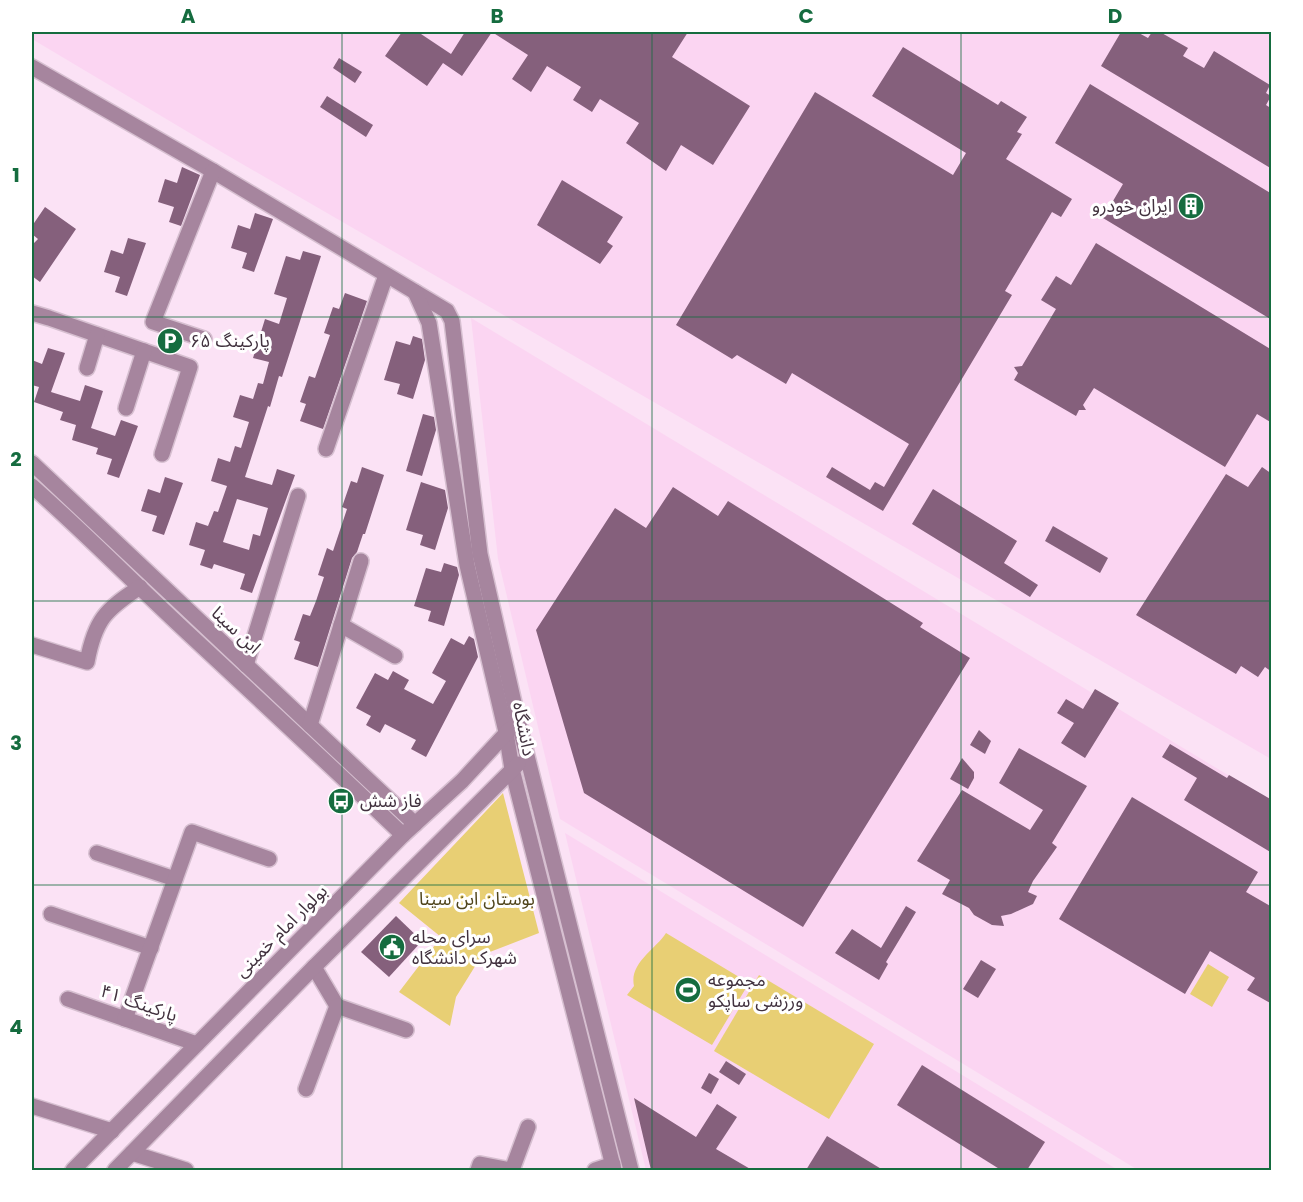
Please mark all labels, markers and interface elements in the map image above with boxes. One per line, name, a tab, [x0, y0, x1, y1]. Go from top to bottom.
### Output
text: A	[181, 2, 196, 30]
text: B	[490, 2, 504, 30]
text: C	[798, 2, 814, 30]
text: D	[1108, 2, 1122, 30]
text: 1	[12, 161, 20, 189]
building icon: ایران خودرو	[1176, 191, 1206, 221]
place label: ایران خودرو	[1092, 193, 1172, 218]
parking icon: پارکینگ ۶۵	[155, 326, 185, 356]
place label: پارکینگ ۶۵	[190, 328, 270, 353]
text: 2	[10, 445, 22, 473]
street label: ابن سینا	[206, 600, 267, 659]
street label: دانشگاه	[507, 700, 542, 758]
text: 3	[10, 729, 22, 757]
bus stop icon: فاز شش	[326, 786, 356, 816]
place label: فاز شش	[360, 788, 422, 813]
street label: بولوار امام خمینی	[229, 879, 334, 984]
park label: بوستان ابن سینا	[419, 886, 535, 911]
place label: سرای محله شهرک دانشگاه	[412, 924, 517, 970]
public building icon: سرای محله شهرک دانشگاه	[377, 932, 407, 962]
place label: مجموعه ورزشی ساپکو	[708, 967, 803, 1013]
sports icon: مجموعه ورزشی ساپکو	[673, 975, 703, 1005]
street label: پارکینگ ۴۱	[97, 978, 181, 1027]
text: 4	[9, 1013, 23, 1041]

